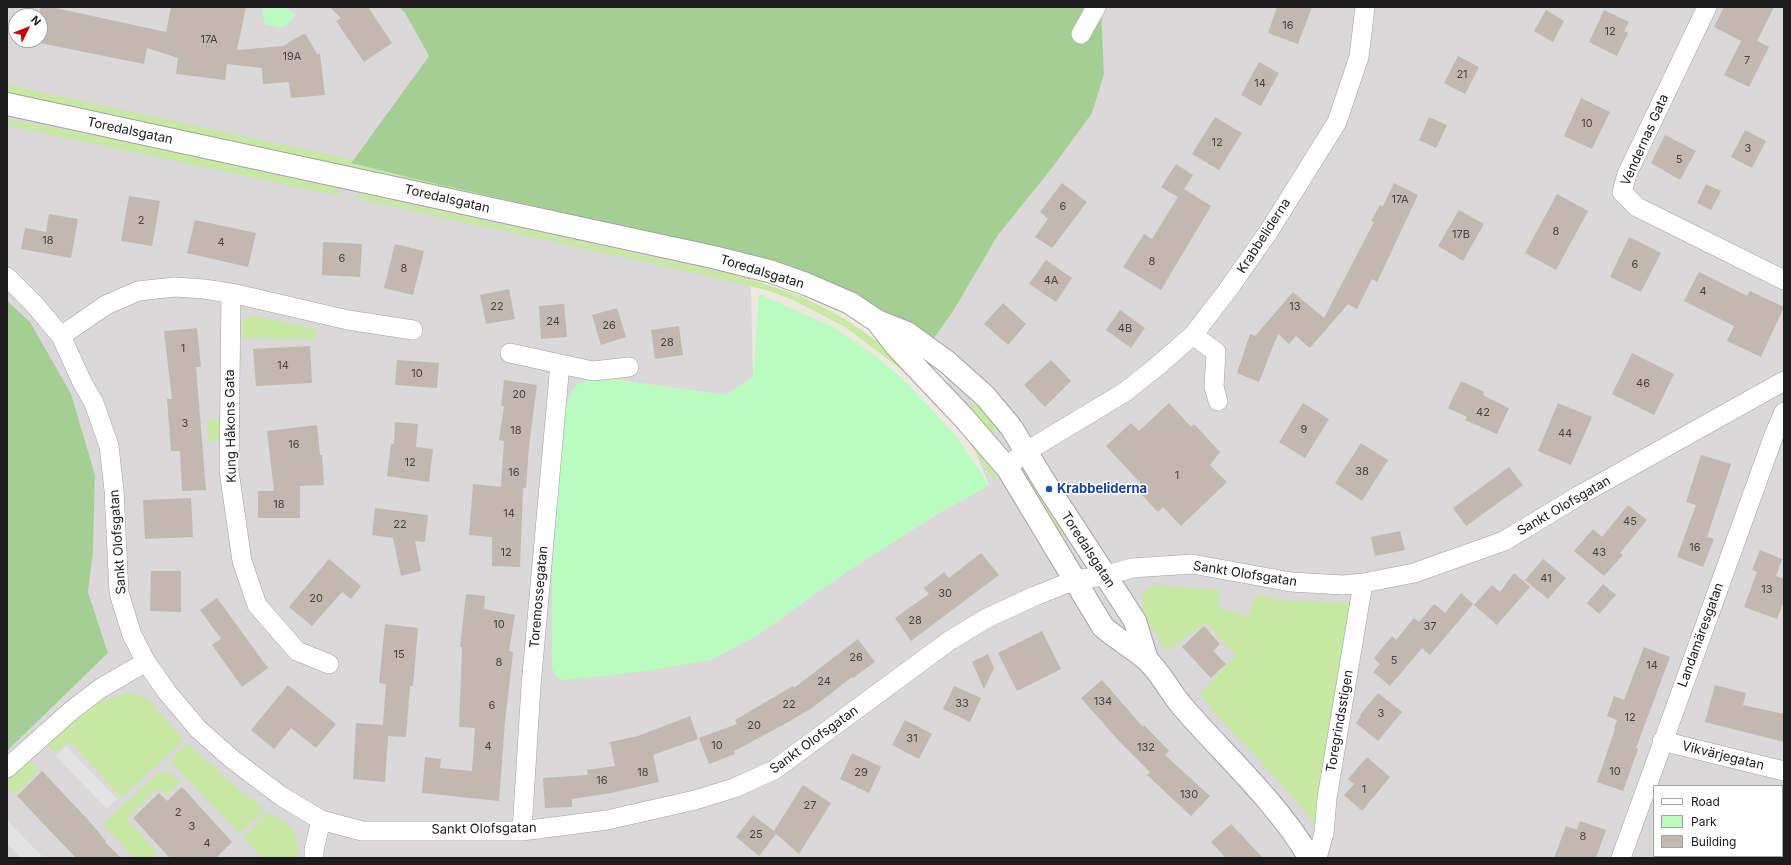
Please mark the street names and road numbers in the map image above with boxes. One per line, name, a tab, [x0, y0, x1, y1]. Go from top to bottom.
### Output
street label: Vendernas Gata	[1618, 92, 1672, 188]
street label: Toredalsgatan	[86, 114, 174, 148]
street label: Toredalsgatan	[403, 182, 491, 216]
street label: Krabbeliderna	[1234, 196, 1294, 276]
street label: Toredalsgatan	[718, 252, 806, 292]
street label: Kung Håkons Gata	[222, 369, 240, 483]
street label: Sankt Olofsgatan	[1515, 473, 1613, 539]
street label: Sankt Olofsgatan	[107, 489, 129, 595]
street label: Toredalsgatan	[1058, 509, 1118, 591]
street label: Toremossegatan	[527, 545, 551, 649]
street label: Sankt Olofsgatan	[1192, 558, 1298, 590]
street label: Landamäresgatan	[1675, 581, 1727, 689]
street label: Toregrindsstigen	[1323, 669, 1357, 773]
street label: Sankt Olofsgatan	[767, 703, 861, 777]
street label: Vikvärjegatan	[1680, 738, 1766, 774]
street label: Sankt Olofsgatan	[431, 820, 537, 838]

